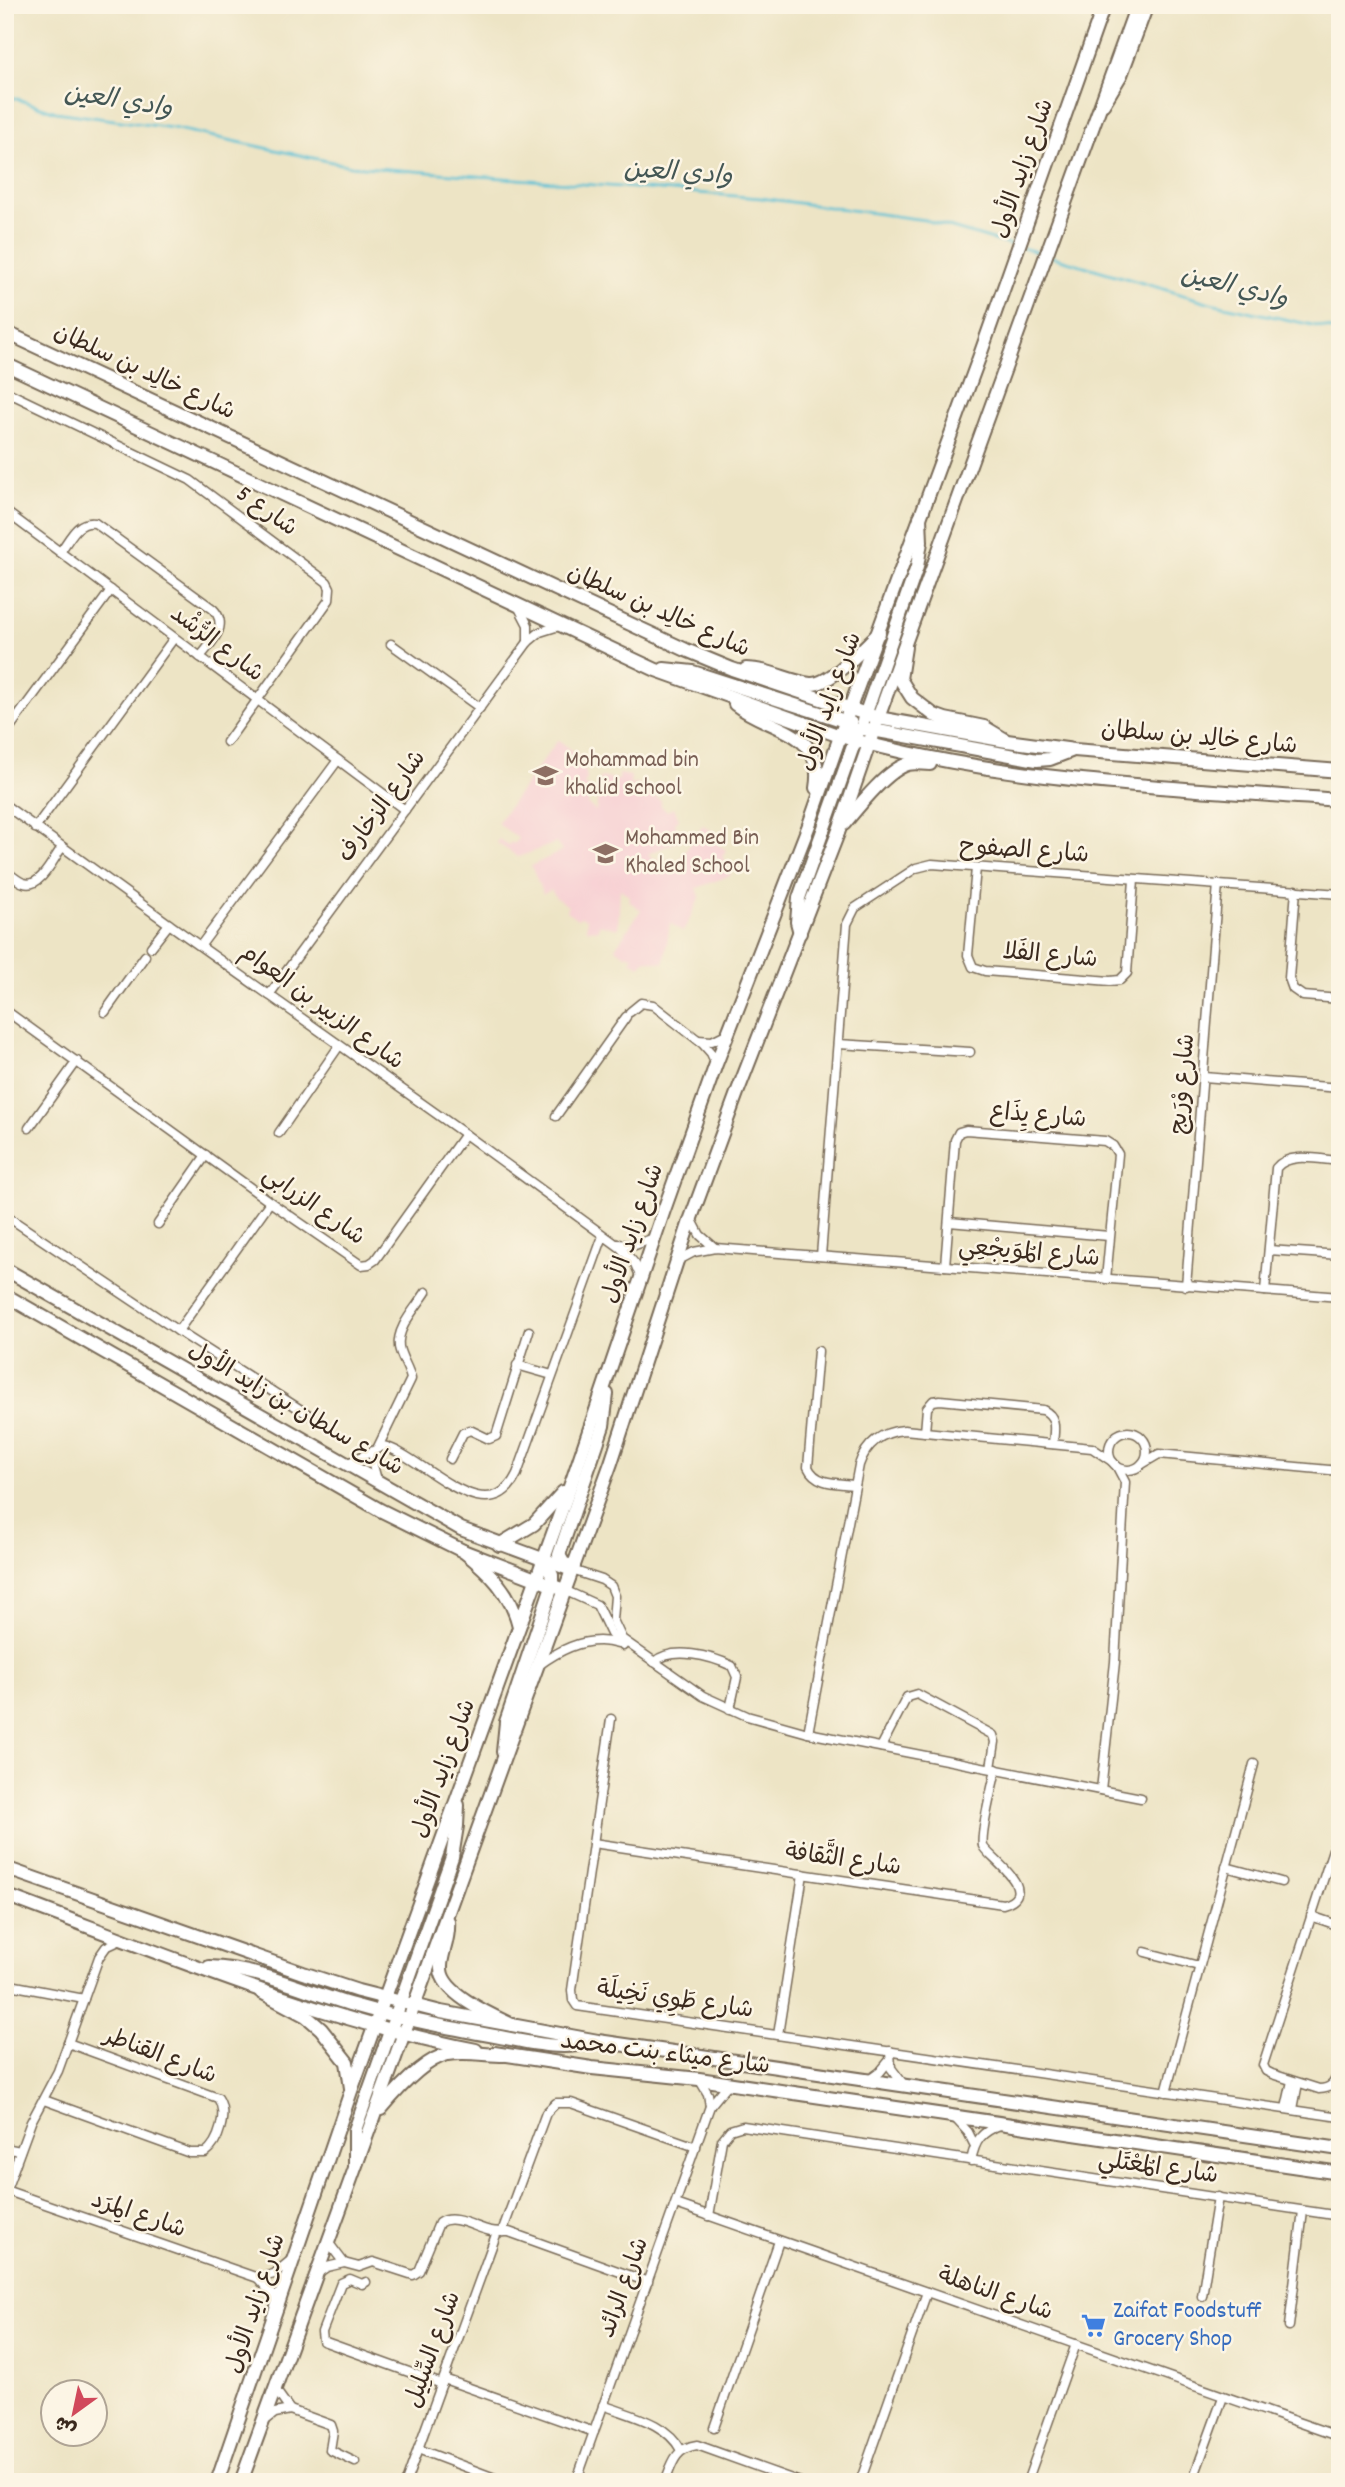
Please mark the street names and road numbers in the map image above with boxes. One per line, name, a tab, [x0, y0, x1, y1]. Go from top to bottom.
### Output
street label: شارع زايد الأول	[981, 94, 1064, 243]
street label: شارع خالِد بن سلطان	[47, 316, 241, 430]
street label: شارع 5	[228, 478, 304, 546]
street label: شارع خالِد بن سلطان	[561, 556, 755, 668]
street label: شارع الرُّشْد	[162, 598, 270, 692]
street label: شارع زايد الأول	[787, 627, 872, 776]
street label: شارع خالِد بن سلطان	[1099, 713, 1299, 765]
street label: شارع الزخارف	[331, 744, 435, 870]
street label: شارع الصفوح	[958, 831, 1090, 873]
street label: شارع الفَلا	[1001, 935, 1099, 978]
street label: شارع الزبير بن العوام	[232, 937, 410, 1079]
street label: شارع وْرَيج	[1163, 1032, 1205, 1136]
street label: شارع يِذَاع	[988, 1096, 1088, 1138]
street label: شارع الزرابي	[254, 1159, 371, 1256]
street label: شارع زايد الأول	[591, 1159, 674, 1308]
street label: شارع المُوَيجْعِي	[957, 1231, 1101, 1278]
street label: شارع سلطان بن زايد الأول	[181, 1332, 411, 1486]
street label: شارع زايد الأول	[401, 1694, 486, 1843]
street label: شارع الثَّقافة	[783, 1832, 904, 1886]
street label: شارع طَوِي نَخِيلَة	[595, 1971, 756, 2029]
street label: شارع القناطر	[97, 2019, 221, 2094]
street label: شارع ميثاء بنت محمد	[558, 2025, 772, 2085]
street label: شارع المُعْتَلي	[1096, 2144, 1220, 2195]
street label: شارع المِرَد	[86, 2184, 190, 2248]
street label: شارع زايد الأول	[215, 2228, 296, 2379]
street label: شارع الرائد	[591, 2233, 659, 2343]
street label: شارع الناهلة	[933, 2259, 1057, 2331]
street label: شارع السِّلِيل	[397, 2287, 471, 2413]

